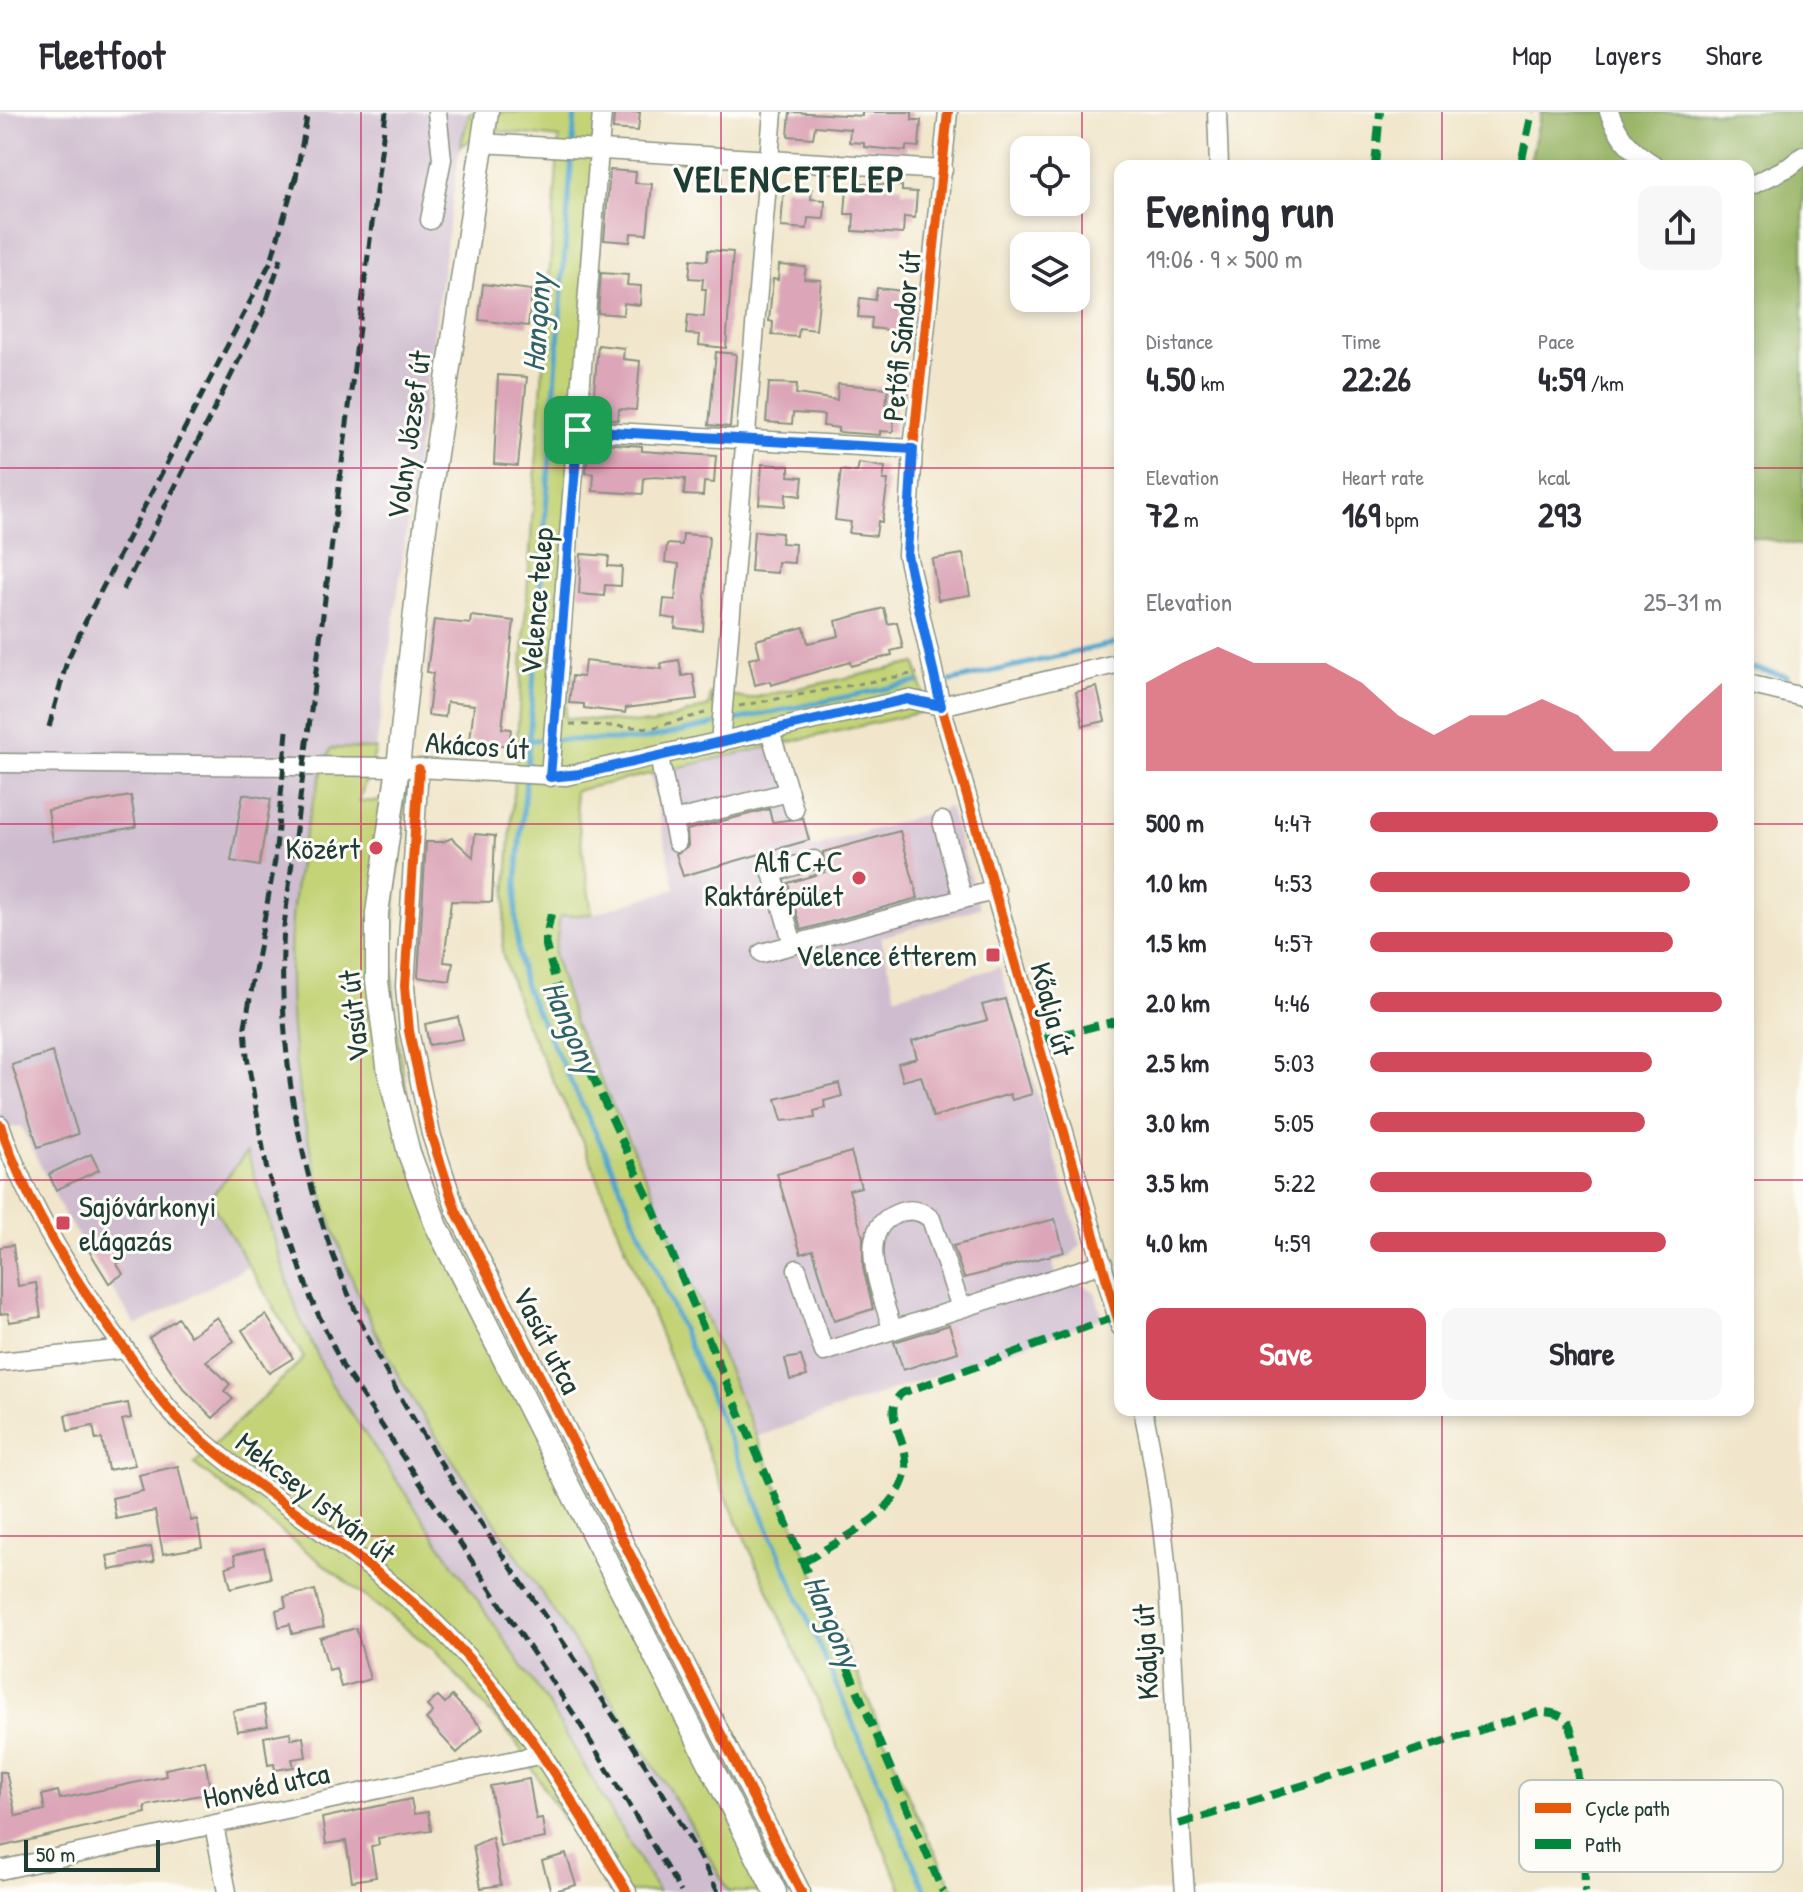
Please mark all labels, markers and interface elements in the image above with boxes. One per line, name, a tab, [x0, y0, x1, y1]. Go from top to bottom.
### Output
text: Fleetfoot	[40, 29, 165, 81]
text: Map	[1512, 36, 1552, 74]
text: Layers	[1596, 36, 1661, 74]
text: Share	[1705, 36, 1763, 74]
map controls	[1010, 136, 1090, 312]
button: locate	[1010, 136, 1090, 216]
district label: VELENCETELEP	[672, 152, 906, 204]
text: Evening run	[1146, 181, 1334, 241]
button: share	[1638, 186, 1722, 270]
button: layers	[1010, 232, 1090, 312]
text: 19:06 · 9 × 500 m	[1146, 241, 1302, 276]
street label: Petőfi Sándor út	[872, 248, 930, 423]
water label: Hangony	[511, 270, 561, 373]
text: Distance	[1146, 326, 1213, 356]
text: Time	[1342, 326, 1381, 356]
text: Pace	[1538, 326, 1575, 356]
street label: Volny József út	[376, 348, 440, 522]
text: 4.50	[1146, 356, 1196, 402]
text: 22:26	[1342, 356, 1411, 402]
text: 4:59	[1538, 356, 1586, 402]
text: km	[1196, 368, 1225, 398]
text: /km	[1586, 368, 1624, 398]
pin	[544, 396, 612, 464]
icon: arrive	[556, 408, 600, 452]
text: Elevation	[1146, 462, 1219, 492]
text: Heart rate	[1342, 462, 1424, 492]
text: kcal	[1538, 462, 1570, 492]
text: 72	[1146, 492, 1179, 538]
text: 169	[1342, 492, 1380, 538]
text: 293	[1538, 492, 1582, 538]
text: m	[1179, 504, 1199, 534]
text: bpm	[1380, 504, 1419, 534]
street label: Velence telep	[510, 525, 562, 676]
text: Elevation	[1146, 584, 1232, 619]
text: 25–31 m	[1643, 584, 1722, 619]
street label: Akácos út	[424, 721, 531, 769]
text: 500 m	[1146, 805, 1204, 840]
text: 4:47	[1274, 805, 1312, 840]
place label: Közért	[286, 828, 361, 868]
marker: Közért	[367, 839, 385, 857]
place label: Alfi C+C Raktárépület	[705, 841, 844, 915]
text: 1.0 km	[1146, 865, 1207, 900]
text: 4:53	[1274, 865, 1312, 900]
marker: Alfi C+C Raktárépület	[850, 869, 868, 887]
text: 1.5 km	[1146, 925, 1206, 960]
text: 4:57	[1274, 925, 1314, 960]
place label: Velence étterem	[796, 935, 977, 975]
marker: Velence étterem	[984, 946, 1002, 964]
street label: Kőalja út	[1021, 958, 1085, 1061]
street label: Vasút út	[328, 968, 378, 1064]
water label: Hangony	[533, 974, 613, 1083]
text: 2.0 km	[1146, 985, 1210, 1020]
text: 4:46	[1274, 985, 1310, 1020]
text: 2.5 km	[1146, 1045, 1209, 1080]
text: 5:03	[1274, 1045, 1314, 1080]
text: 3.0 km	[1146, 1105, 1209, 1140]
text: 5:05	[1274, 1105, 1314, 1140]
text: 3.5 km	[1146, 1165, 1209, 1200]
text: 5:22	[1274, 1165, 1315, 1200]
place label: Sajóvárkonyi elágazás	[79, 1186, 217, 1260]
marker: Sajóvárkonyi elágazás	[54, 1214, 72, 1232]
text: 4.0 km	[1146, 1225, 1207, 1260]
text: 4:59	[1274, 1225, 1310, 1260]
street label: Vasút utca	[504, 1280, 592, 1401]
button: Save	[1146, 1308, 1426, 1400]
button: Share	[1442, 1308, 1722, 1400]
street label: Mekcsey István út	[228, 1422, 405, 1572]
water label: Hangony	[794, 1568, 874, 1677]
street label: Kőalja út	[1122, 1603, 1167, 1701]
street label: Honvéd utca	[199, 1752, 333, 1818]
legend	[1519, 1780, 1783, 1872]
text: Cycle path	[1585, 1793, 1669, 1823]
text: Path	[1585, 1829, 1621, 1859]
scale bar	[24, 1836, 160, 1872]
text: 50 m	[36, 1839, 75, 1869]

